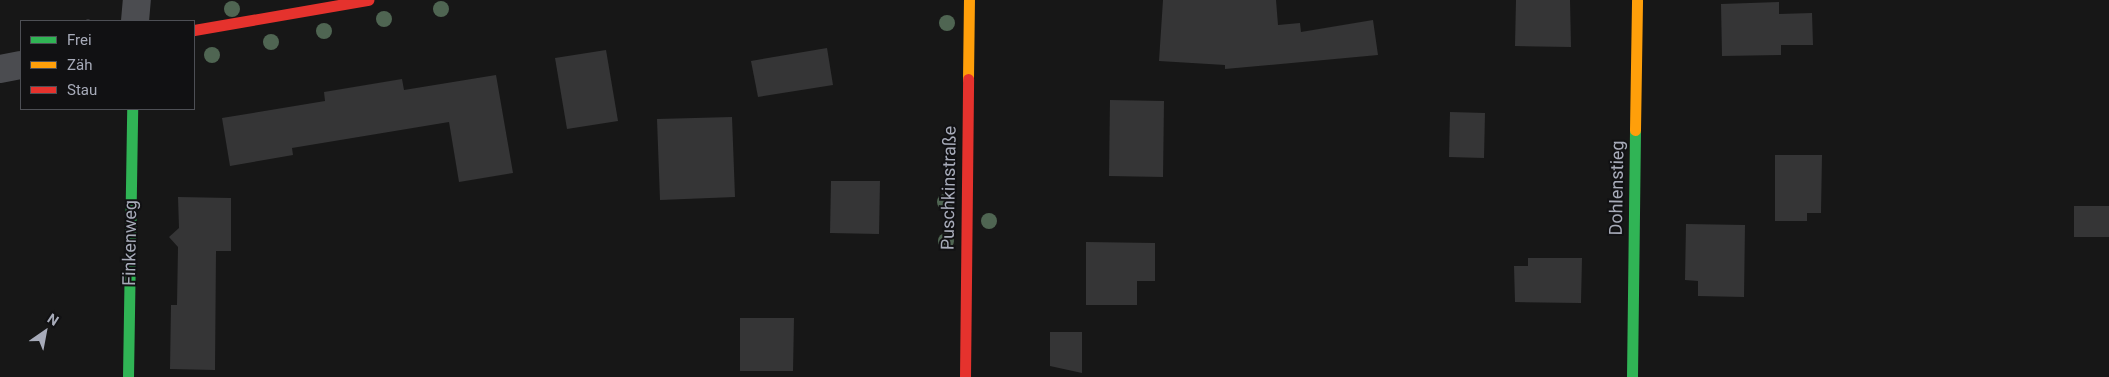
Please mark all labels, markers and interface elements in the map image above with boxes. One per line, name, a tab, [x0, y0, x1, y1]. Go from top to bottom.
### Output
legend	[20, 20, 195, 110]
text: Frei	[67, 31, 92, 49]
text: Zäh	[67, 56, 92, 74]
text: Stau	[67, 81, 97, 99]
street label: Puschkinstraße	[937, 126, 961, 250]
street label: Dohlenstieg	[1605, 140, 1629, 236]
street label: Finkenweg	[118, 200, 142, 286]
north arrow	[20, 307, 70, 357]
text: N	[45, 310, 62, 329]

